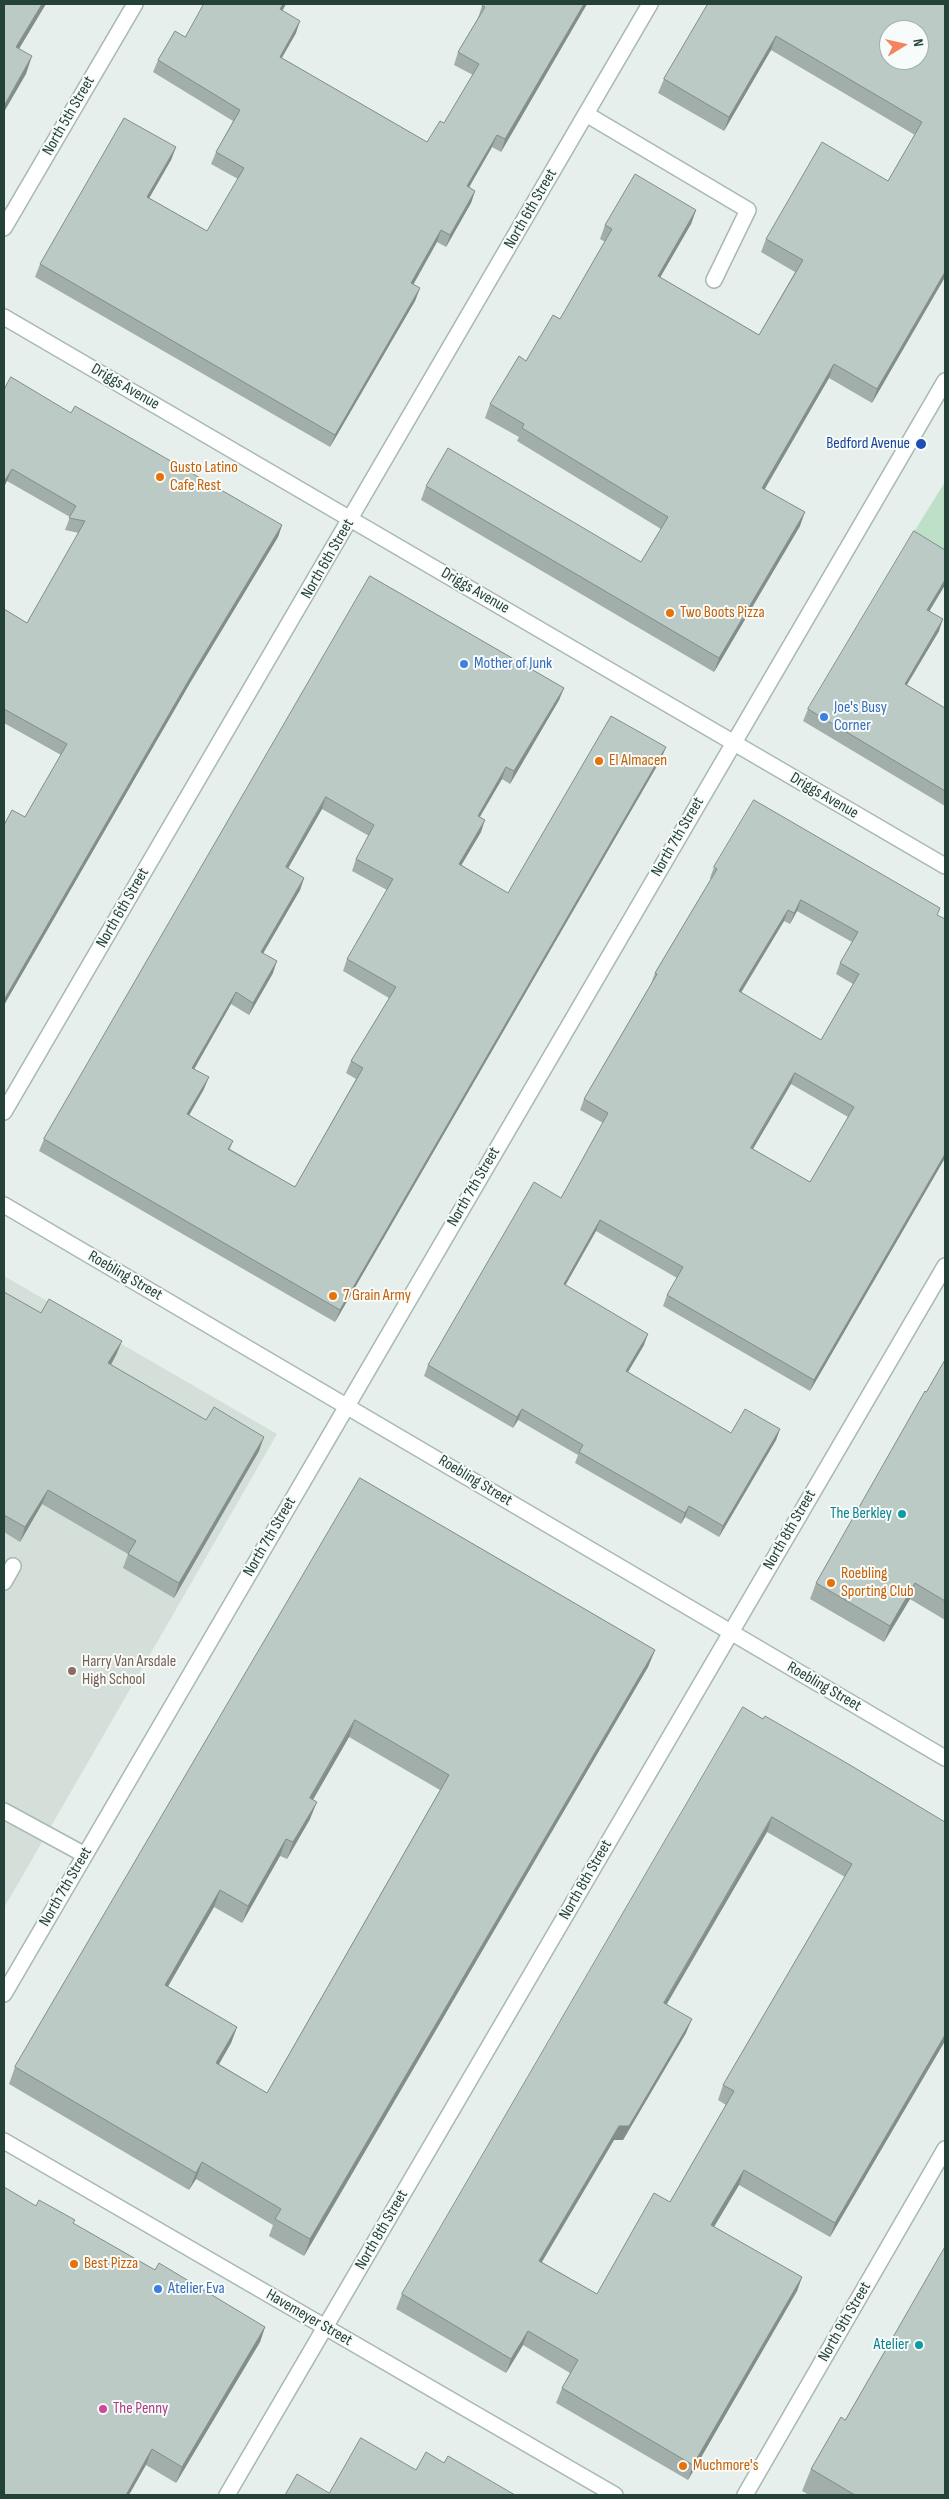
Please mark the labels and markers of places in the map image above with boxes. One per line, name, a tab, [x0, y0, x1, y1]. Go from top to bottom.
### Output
place label: Bedford Avenue	[826, 434, 910, 454]
marker: Bedford Avenue	[914, 437, 928, 451]
place label: Gusto Latino Cafe Rest	[170, 458, 238, 496]
marker: Gusto Latino Cafe Rest	[154, 471, 166, 483]
place label: Two Boots Pizza	[680, 603, 765, 623]
marker: Two Boots Pizza	[664, 607, 676, 619]
place label: Mother of Junk	[474, 654, 552, 674]
marker: Mother of Junk	[458, 658, 470, 670]
place label: Joe's Busy Corner	[834, 698, 887, 736]
marker: Joe's Busy Corner	[818, 711, 830, 723]
place label: El Almacen	[609, 751, 667, 771]
marker: El Almacen	[593, 755, 605, 767]
place label: 7 Grain Army	[343, 1286, 411, 1306]
marker: 7 Grain Army	[327, 1290, 339, 1302]
place label: The Berkley	[830, 1504, 892, 1524]
marker: The Berkley	[896, 1508, 908, 1520]
place label: Roebling Sporting Club	[841, 1564, 914, 1602]
marker: Roebling Sporting Club	[825, 1577, 837, 1589]
place label: Harry Van Arsdale High School	[82, 1652, 176, 1690]
marker: Harry Van Arsdale High School	[66, 1665, 78, 1677]
place label: Best Pizza	[84, 2254, 138, 2274]
marker: Best Pizza	[68, 2258, 80, 2270]
place label: Atelier Eva	[168, 2279, 225, 2299]
marker: Atelier Eva	[152, 2283, 164, 2295]
place label: Atelier	[874, 2335, 909, 2355]
marker: Atelier	[913, 2339, 925, 2351]
place label: The Penny	[113, 2399, 168, 2419]
marker: The Penny	[97, 2403, 109, 2415]
place label: Muchmore's	[693, 2456, 758, 2476]
marker: Muchmore's	[677, 2460, 689, 2472]

